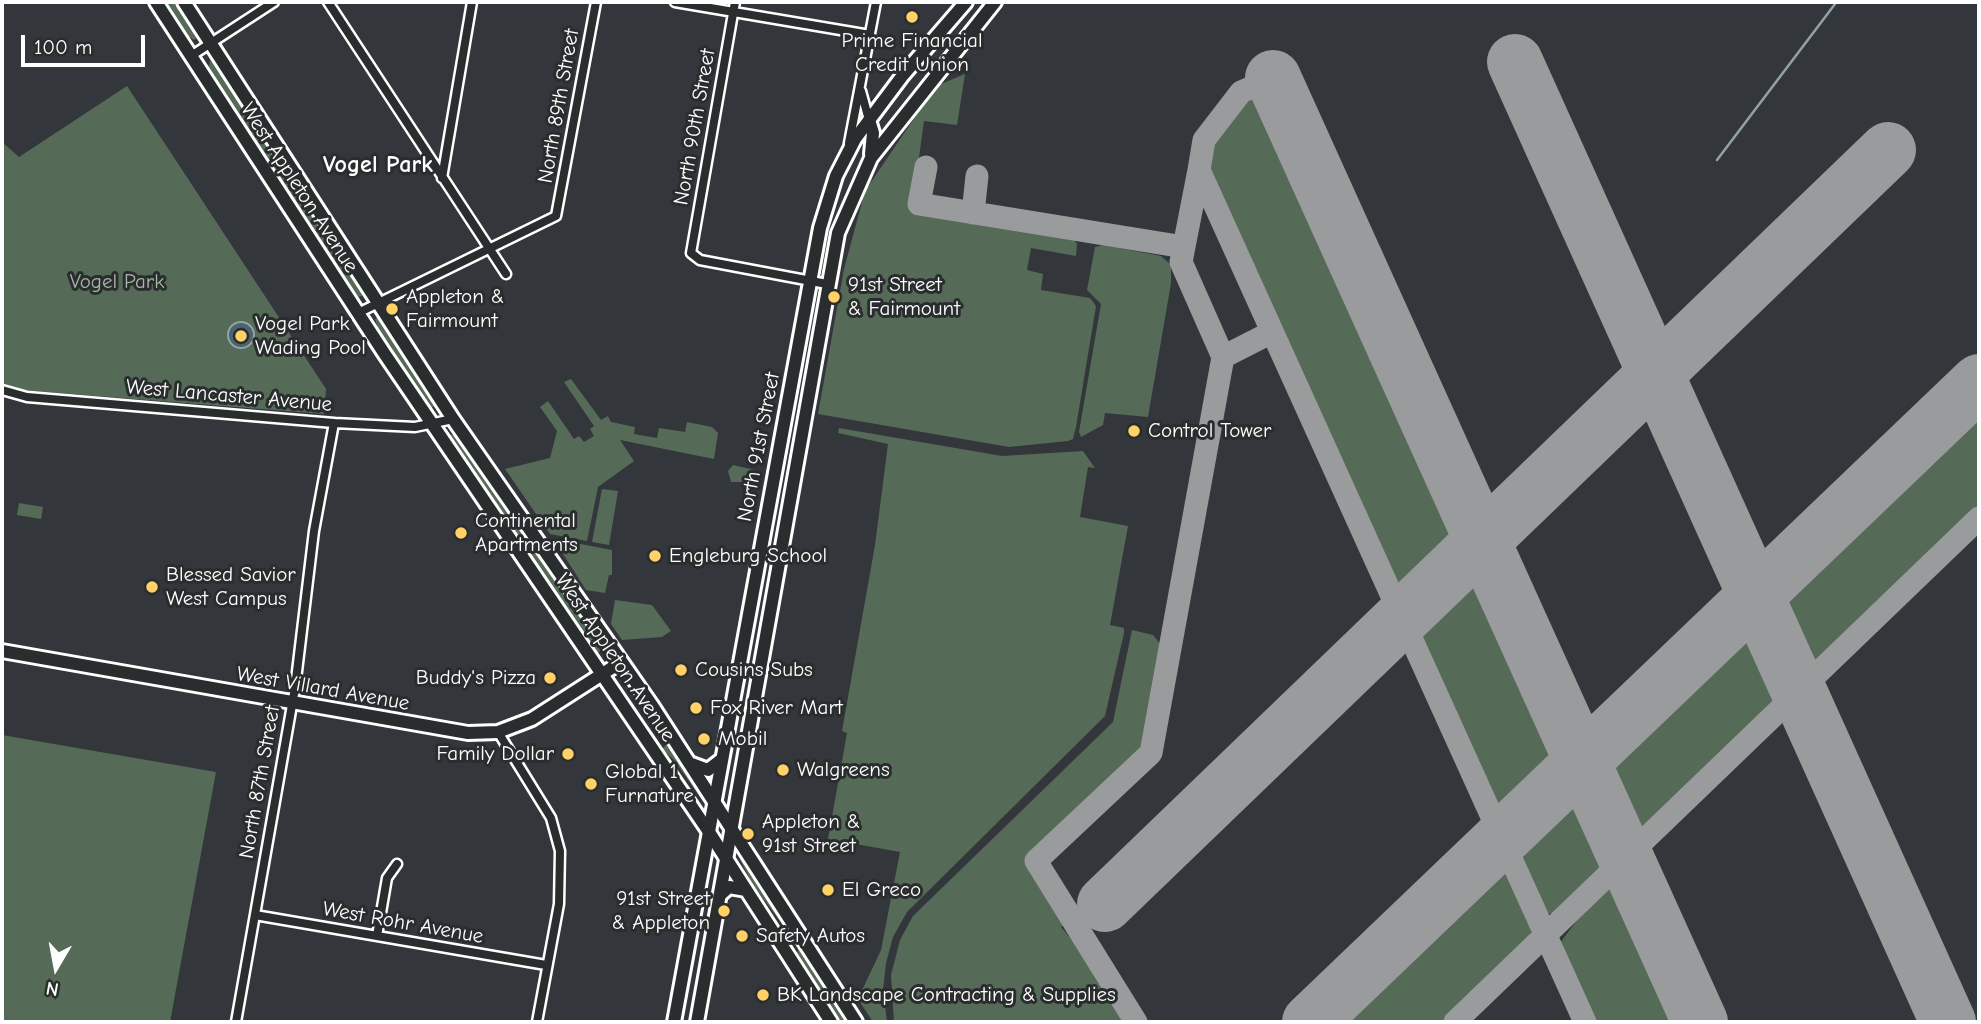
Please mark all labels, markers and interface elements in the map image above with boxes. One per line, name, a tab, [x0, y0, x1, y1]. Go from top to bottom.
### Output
marker: Prime Financial Credit Union	[904, 9, 920, 25]
scale bar	[24, 21, 149, 65]
street label: North 89th Street	[533, 27, 585, 185]
place label: Prime Financial Credit Union	[841, 28, 983, 78]
text: 100 m	[34, 35, 92, 59]
street label: North 90th Street	[669, 47, 721, 207]
street label: West Appleton Avenue	[235, 98, 363, 278]
district label: Vogel Park	[323, 151, 433, 179]
park label: Vogel Park	[70, 269, 164, 295]
place label: 91st Street & Fairmount	[848, 272, 960, 322]
place label: Appleton & Fairmount	[406, 284, 504, 334]
marker: 91st Street & Fairmount	[826, 289, 842, 305]
marker: Appleton & Fairmount	[384, 301, 400, 317]
place label: Vogel Park Wading Pool	[255, 311, 366, 361]
marker: Vogel Park Wading Pool	[233, 328, 249, 344]
street label: North 91st Street	[732, 370, 786, 524]
street label: West Lancaster Avenue	[125, 374, 333, 418]
place label: Control Tower	[1148, 418, 1271, 444]
marker: Control Tower	[1126, 423, 1142, 439]
place label: Continental Apartments	[475, 508, 578, 558]
marker: Continental Apartments	[453, 525, 469, 541]
place label: Engleburg School	[669, 543, 827, 569]
marker: Engleburg School	[647, 548, 663, 564]
place label: Blessed Savior West Campus	[166, 562, 296, 612]
street label: West Appleton Avenue	[549, 569, 681, 747]
marker: Blessed Savior West Campus	[144, 579, 160, 595]
place label: Cousins Subs	[695, 657, 813, 683]
street label: West Villard Avenue	[235, 661, 411, 717]
marker: Cousins Subs	[673, 662, 689, 678]
place label: Buddy's Pizza	[416, 665, 536, 691]
marker: Buddy's Pizza	[542, 670, 558, 686]
place label: Fox River Mart	[710, 695, 843, 721]
marker: Fox River Mart	[688, 700, 704, 716]
street label: North 87th Street	[234, 703, 286, 861]
place label: Mobil	[718, 726, 767, 752]
marker: Mobil	[696, 731, 712, 747]
place label: Family Dollar	[436, 741, 554, 767]
marker: Family Dollar	[560, 746, 576, 762]
place label: Walgreens	[797, 757, 890, 783]
place label: Global 1 Furnature	[605, 759, 694, 809]
marker: Walgreens	[775, 762, 791, 778]
marker: Global 1 Furnature	[583, 776, 599, 792]
place label: Appleton & 91st Street	[762, 809, 860, 859]
marker: Appleton & 91st Street	[740, 826, 756, 842]
place label: El Greco	[842, 877, 921, 903]
marker: El Greco	[820, 882, 836, 898]
place label: 91st Street & Appleton	[612, 886, 710, 936]
street label: West Rohr Avenue	[321, 896, 485, 950]
marker: 91st Street & Appleton	[716, 903, 732, 919]
place label: Safety Autos	[756, 923, 865, 949]
marker: Safety Autos	[734, 928, 750, 944]
north arrow	[21, 933, 91, 1003]
text: N	[44, 977, 60, 1001]
place label: BK Landscape Contracting & Supplies	[777, 982, 1116, 1008]
marker: BK Landscape Contracting & Supplies	[755, 987, 771, 1003]

